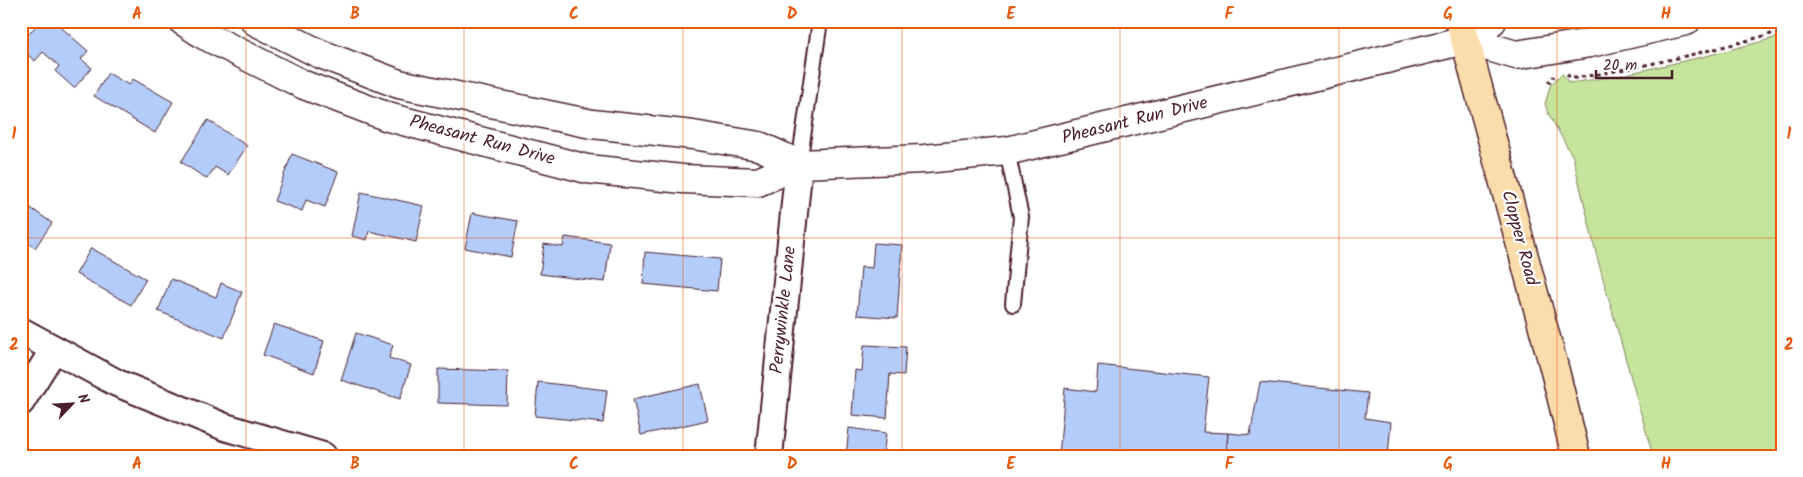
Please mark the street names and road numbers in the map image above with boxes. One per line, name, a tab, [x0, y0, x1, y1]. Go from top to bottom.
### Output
street label: Pheasant Run Drive	[1059, 89, 1211, 153]
street label: Pheasant Run Drive	[406, 108, 558, 174]
street label: Clopper Road	[1492, 187, 1546, 290]
street label: Perrywinkle Lane	[763, 245, 805, 375]

